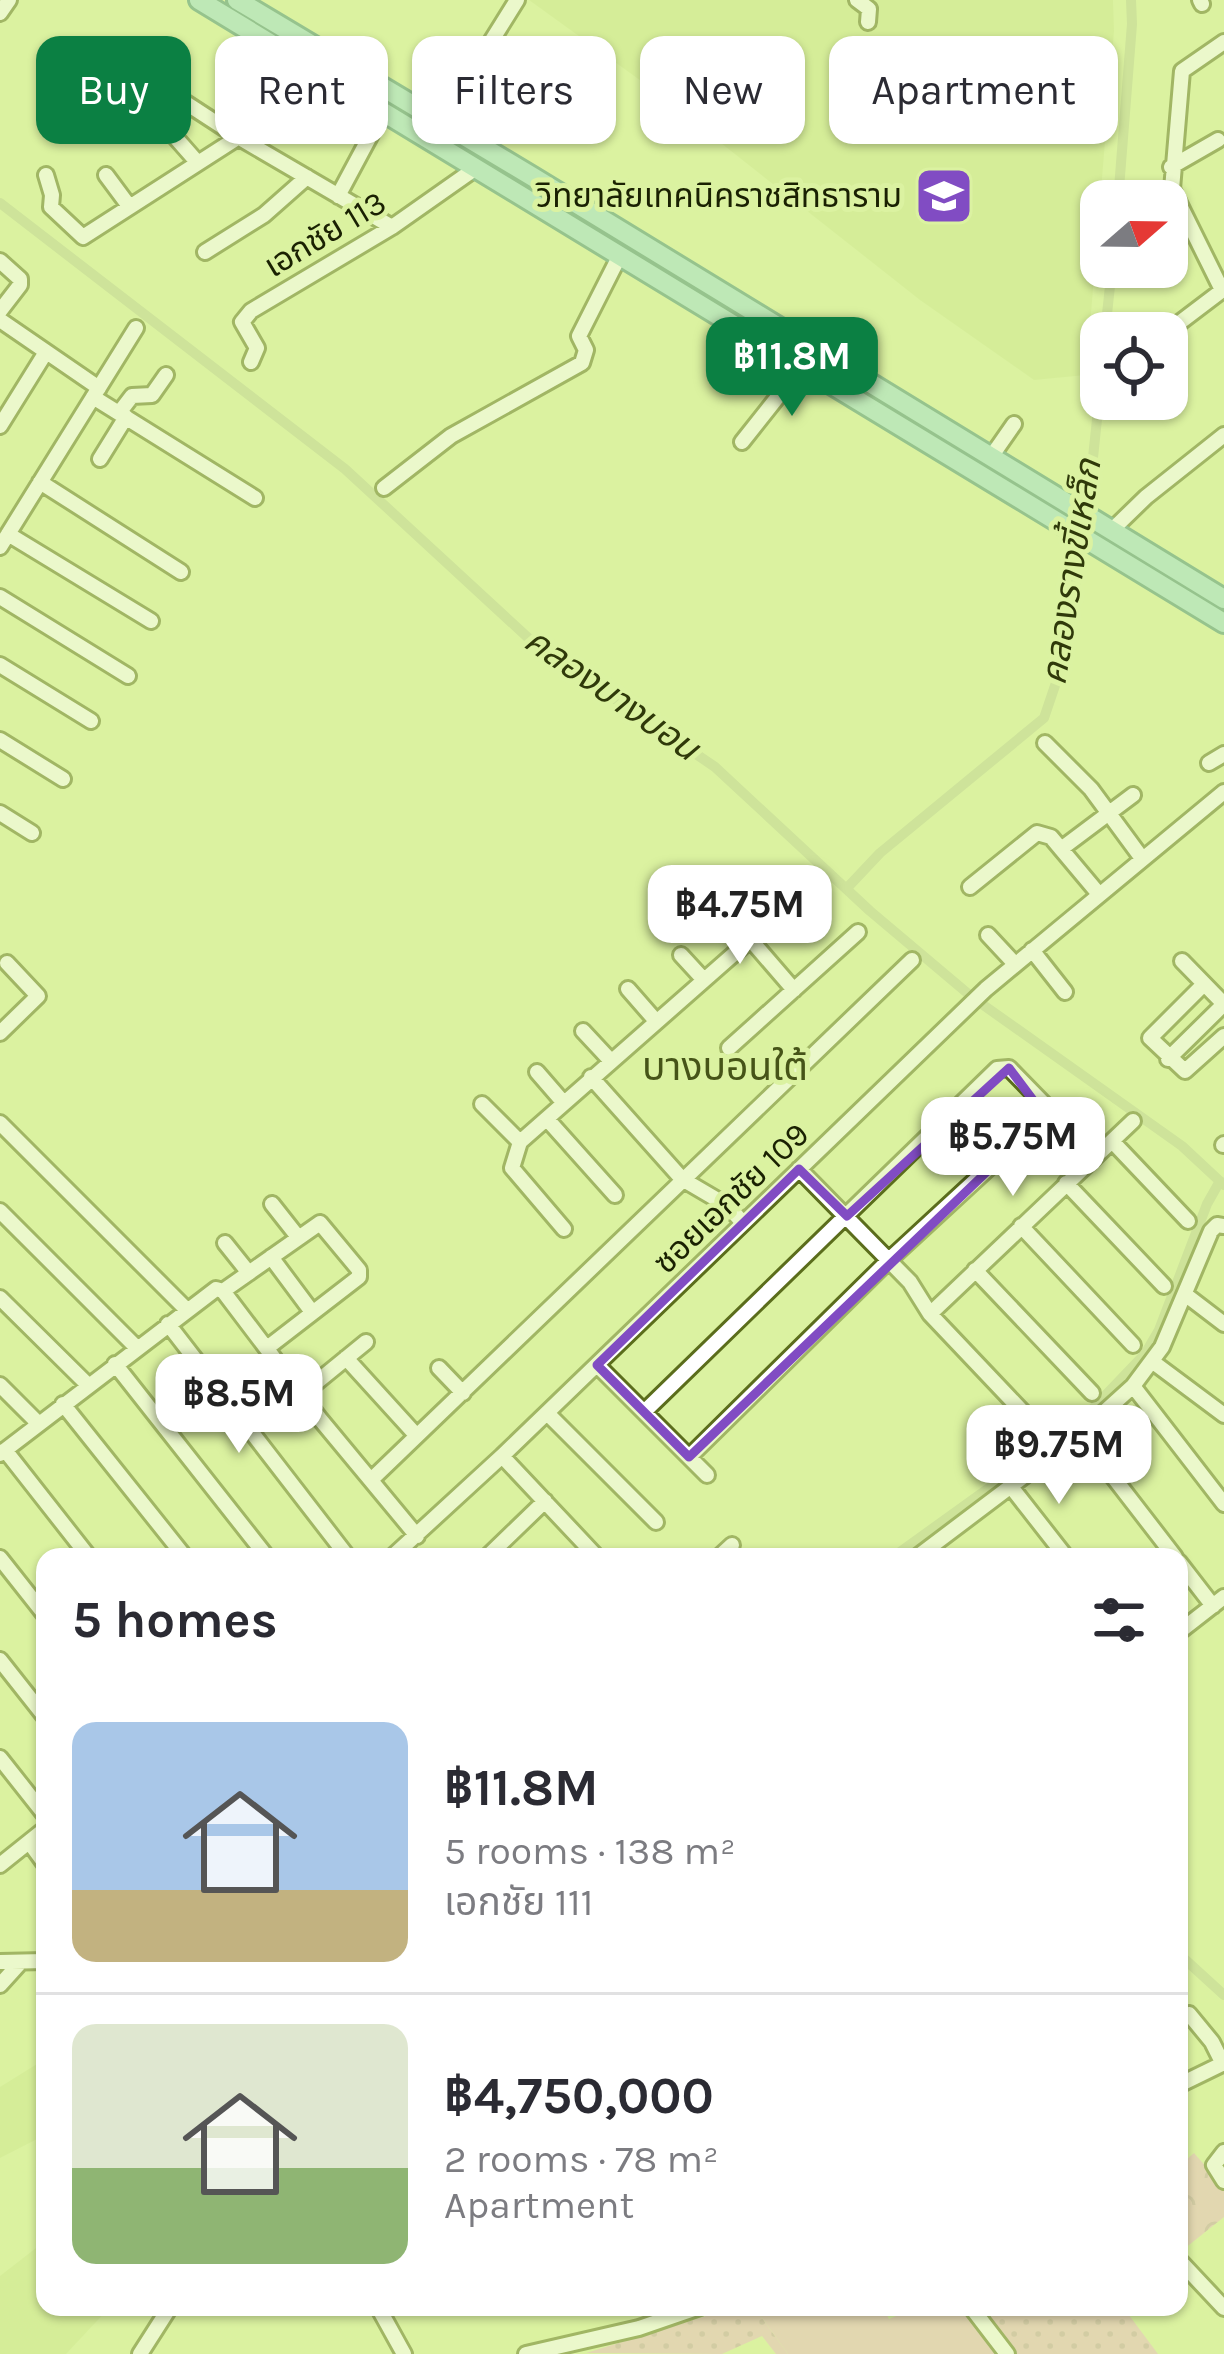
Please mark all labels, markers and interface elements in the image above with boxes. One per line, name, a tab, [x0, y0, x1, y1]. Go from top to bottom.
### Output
chip: Buy	[36, 36, 191, 144]
chip: Rent	[215, 36, 388, 144]
chip: Filters	[412, 36, 616, 144]
chip: New	[640, 36, 805, 144]
chip: Apartment	[829, 36, 1118, 144]
school or university icon: วิทยาลัยเทคนิคราชสิทธาราม	[913, 165, 975, 227]
place label: วิทยาลัยเทคนิคราชสิทธาราม	[535, 177, 902, 215]
north arrow	[1080, 180, 1188, 288]
map controls	[1080, 180, 1188, 420]
street label: เอกชัย 113	[257, 183, 393, 285]
button: locate	[1080, 312, 1188, 420]
pin: ฿11.8M	[694, 317, 890, 419]
text: ฿11.8M	[733, 333, 851, 379]
water label: คลองรางขี้เหล็ก	[1028, 454, 1110, 688]
water label: คลองบางบอน	[517, 619, 709, 770]
pin: ฿4.75M	[642, 865, 838, 967]
text: ฿4.75M	[675, 881, 805, 927]
district label: บางบอนใต้	[642, 1044, 808, 1090]
pin: ฿5.75M	[915, 1097, 1111, 1199]
text: ฿5.75M	[948, 1113, 1078, 1159]
street label: ซอยเอกชัย 109	[646, 1115, 816, 1281]
pin: ฿8.5M	[155, 1354, 323, 1456]
text: ฿8.5M	[182, 1370, 296, 1416]
pin: ฿9.75M	[961, 1405, 1157, 1507]
text: ฿9.75M	[993, 1421, 1125, 1467]
icon: filters	[1086, 1587, 1152, 1653]
text: 5 homes	[72, 1590, 278, 1650]
text: ฿11.8M	[444, 1758, 599, 1818]
icon: home	[168, 1770, 312, 1914]
text: 5 rooms · 138 m²	[444, 1828, 736, 1874]
text: เอกชัย 111	[444, 1879, 593, 1925]
text: ฿4,750,000	[444, 2066, 714, 2126]
icon: home	[168, 2072, 312, 2216]
text: 2 rooms · 78 m²	[444, 2136, 719, 2182]
text: Apartment	[444, 2182, 634, 2228]

